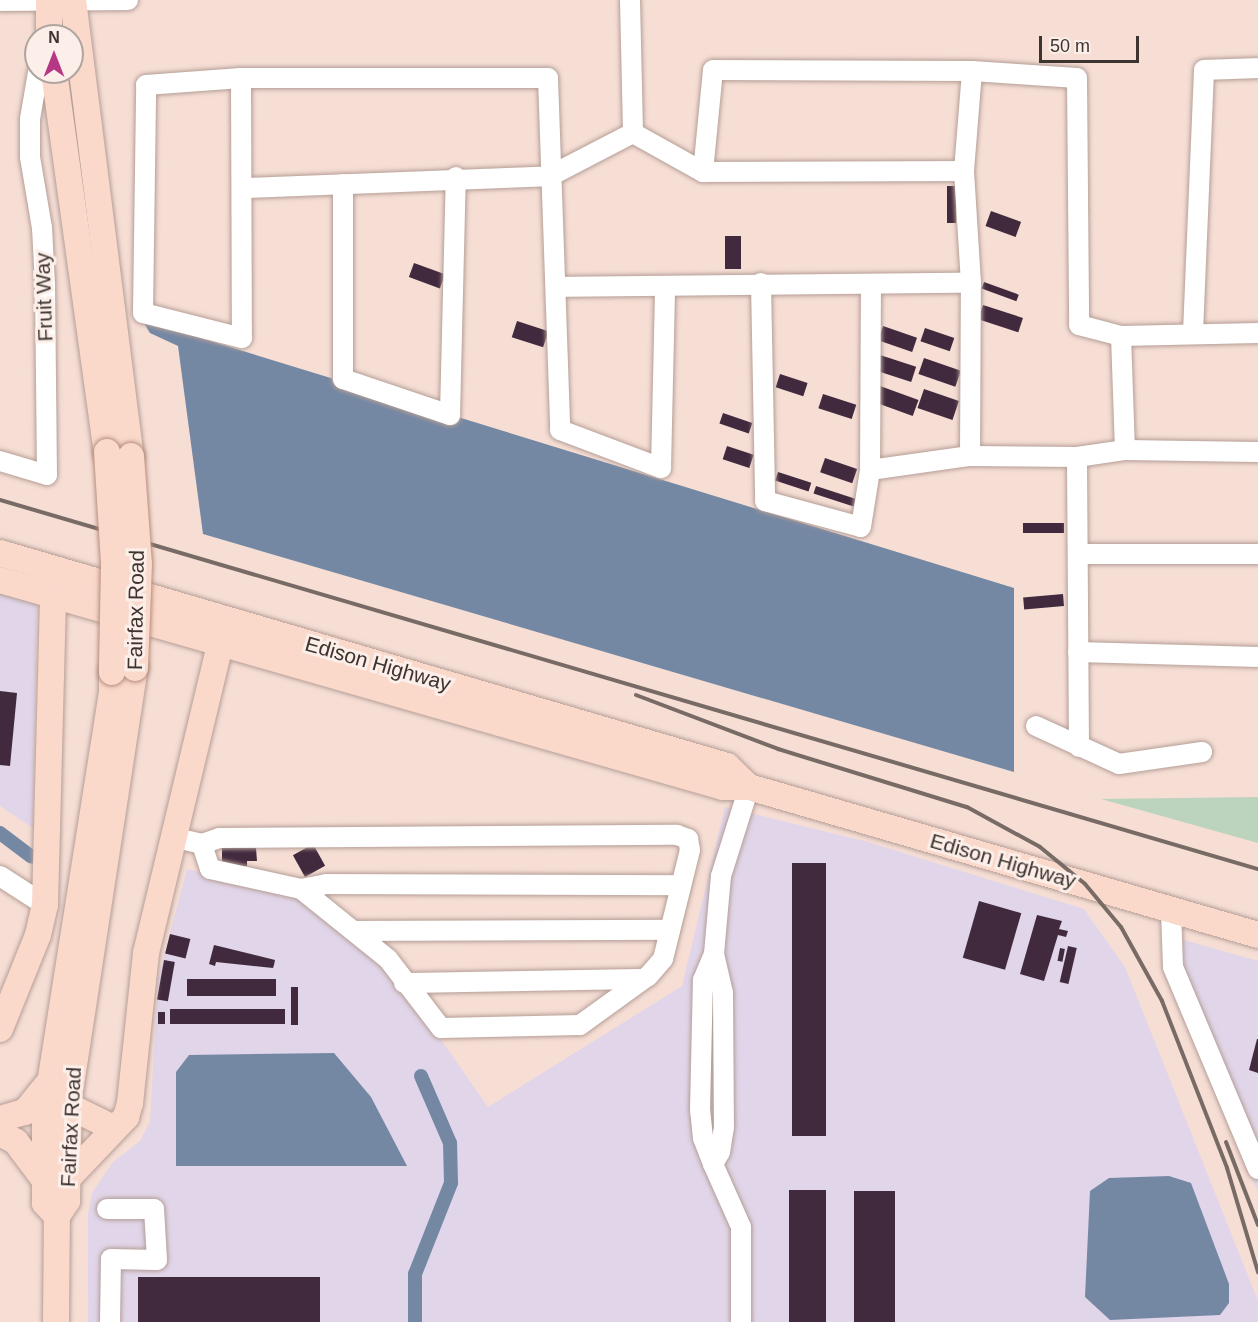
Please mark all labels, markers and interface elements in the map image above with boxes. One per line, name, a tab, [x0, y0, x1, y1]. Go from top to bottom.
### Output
north arrow	[24, 24, 84, 84]
scale bar	[1042, 24, 1142, 62]
text: N	[48, 29, 60, 46]
text: 50 m	[1050, 36, 1090, 56]
street label: Fruit Way	[30, 252, 58, 342]
street label: Fairfax Road	[122, 550, 150, 670]
street label: Edison Highway	[302, 631, 454, 697]
street label: Edison Highway	[927, 828, 1079, 894]
street label: Fairfax Road	[55, 1066, 87, 1188]

